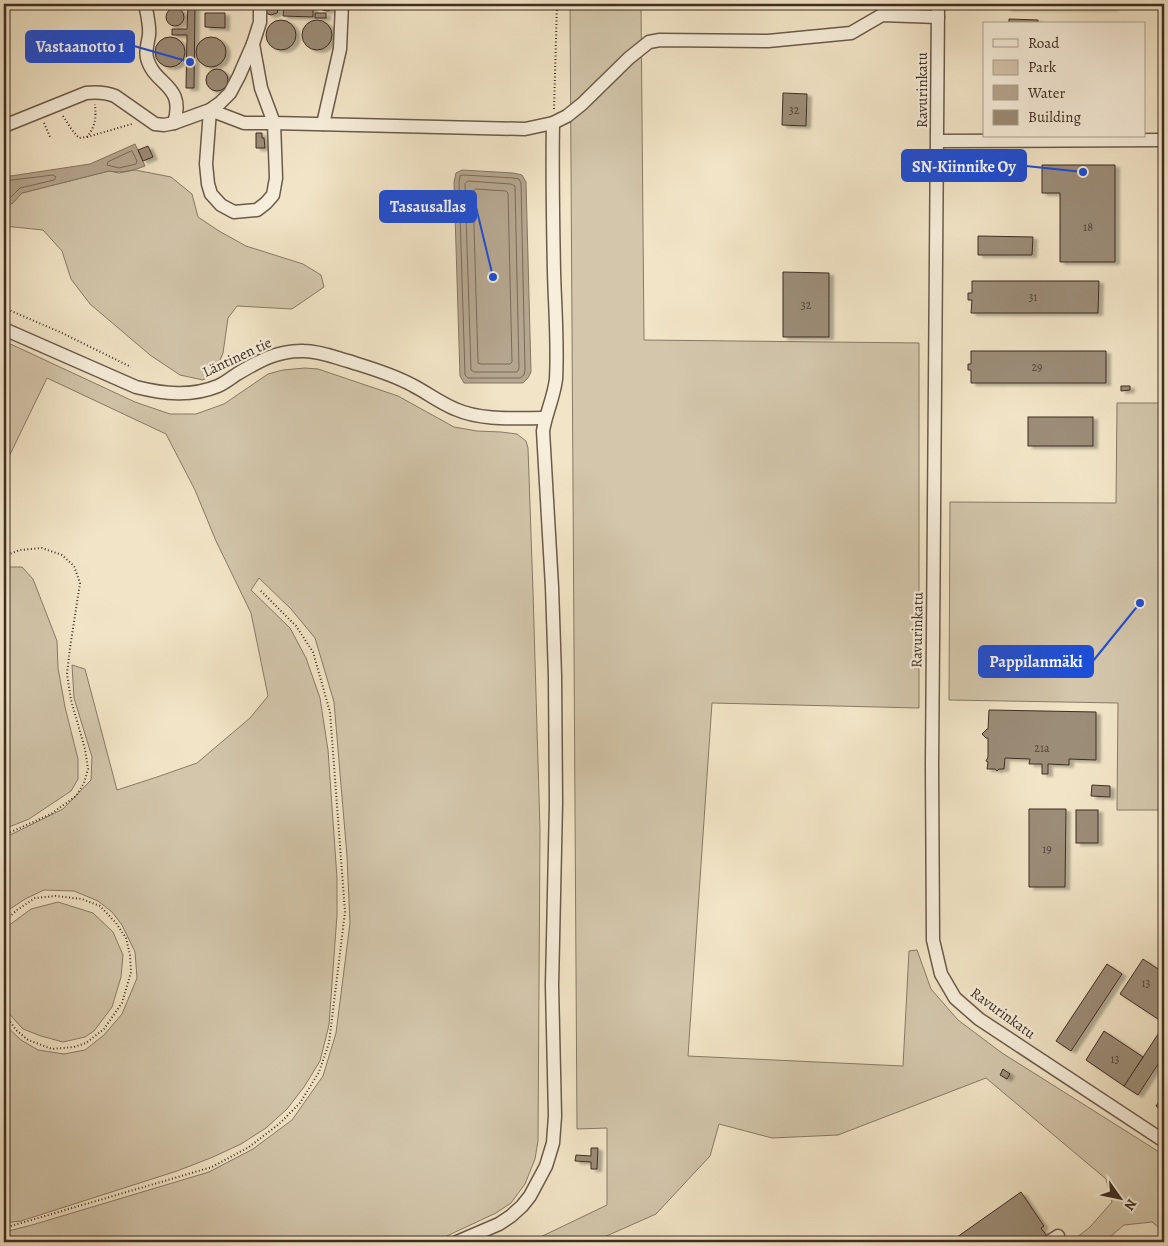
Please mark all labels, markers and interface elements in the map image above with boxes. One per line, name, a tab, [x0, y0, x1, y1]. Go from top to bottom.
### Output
legend	[983, 22, 1146, 138]
callout: Vastaanotto 1	[26, 31, 134, 62]
text: Road	[1028, 33, 1060, 53]
text: Vastaanotto 1	[35, 36, 125, 58]
street label: Ravurinkatu	[912, 51, 932, 128]
text: Park	[1028, 57, 1057, 77]
text: Water	[1027, 83, 1065, 103]
house number: 32	[789, 102, 800, 118]
text: Building	[1028, 107, 1081, 127]
callout: SN-Kiinnike Oy	[902, 150, 1026, 181]
text: SN-Kiinnike Oy	[912, 156, 1017, 178]
callout: Tasausallas	[380, 191, 476, 222]
text: Tasausallas	[390, 196, 466, 218]
house number: 18	[1083, 219, 1093, 235]
house number: 31	[1028, 289, 1038, 305]
house number: 32	[801, 297, 812, 313]
street label: Läntinen tie	[199, 332, 275, 382]
house number: 29	[1031, 359, 1043, 375]
street label: Ravurinkatu	[906, 591, 928, 668]
callout: Pappilanmäki	[979, 646, 1093, 677]
text: Pappilanmäki	[989, 651, 1083, 673]
house number: 21a	[1034, 740, 1050, 756]
house number: 19	[1042, 841, 1052, 857]
house number: 13	[1141, 975, 1151, 991]
street label: Ravurinkatu	[966, 983, 1040, 1044]
house number: 13	[1110, 1051, 1120, 1067]
north arrow	[1096, 1174, 1146, 1224]
text: N	[1120, 1195, 1141, 1214]

